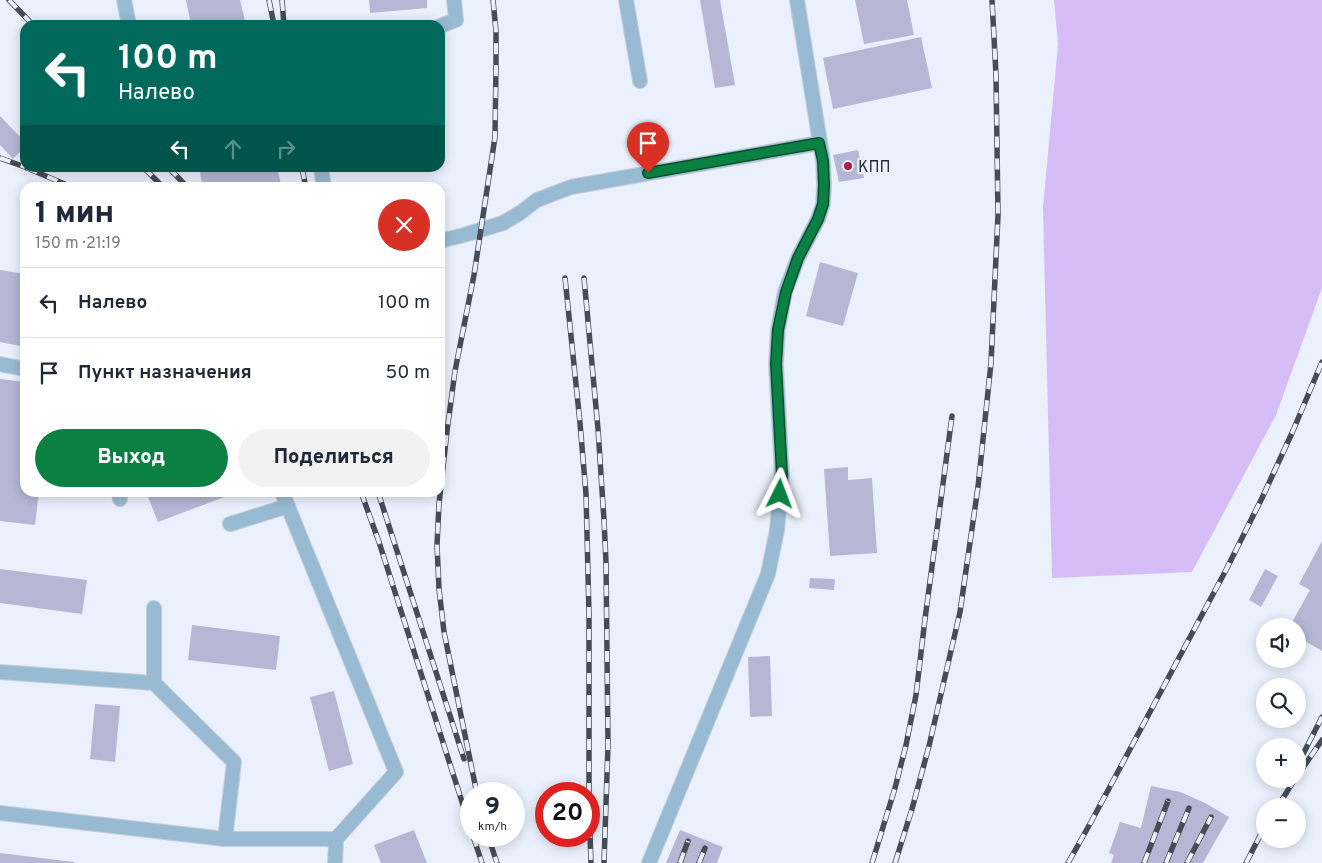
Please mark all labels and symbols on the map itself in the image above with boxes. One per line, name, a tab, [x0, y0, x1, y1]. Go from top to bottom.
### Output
pin	[627, 122, 669, 173]
place label: КПП	[858, 158, 891, 178]
marker: КПП	[842, 160, 854, 172]
position arrow	[753, 467, 805, 519]
speed limit sign: 20	[535, 782, 600, 847]

